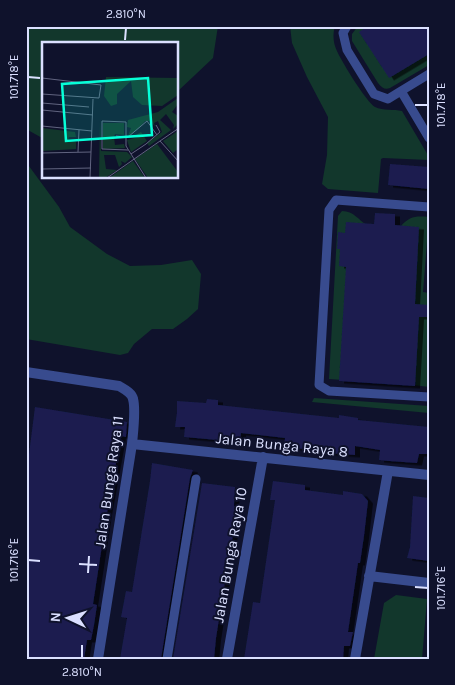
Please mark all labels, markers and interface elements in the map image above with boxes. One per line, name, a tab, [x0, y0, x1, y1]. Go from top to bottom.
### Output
text: 2.810°N	[106, 7, 146, 21]
inset map	[42, 42, 179, 179]
text: 101.718°E	[7, 54, 21, 100]
text: 101.718°E	[434, 82, 448, 128]
street label: Jalan Bunga Raya 11	[91, 415, 127, 549]
street label: Jalan Bunga Raya 8	[215, 429, 349, 461]
street label: Jalan Bunga Raya 10	[209, 486, 251, 624]
text: 101.716°E	[7, 538, 21, 582]
text: 101.716°E	[434, 566, 448, 610]
north arrow	[42, 592, 92, 642]
text: N	[47, 612, 64, 623]
text: 2.810°N	[62, 665, 102, 679]

